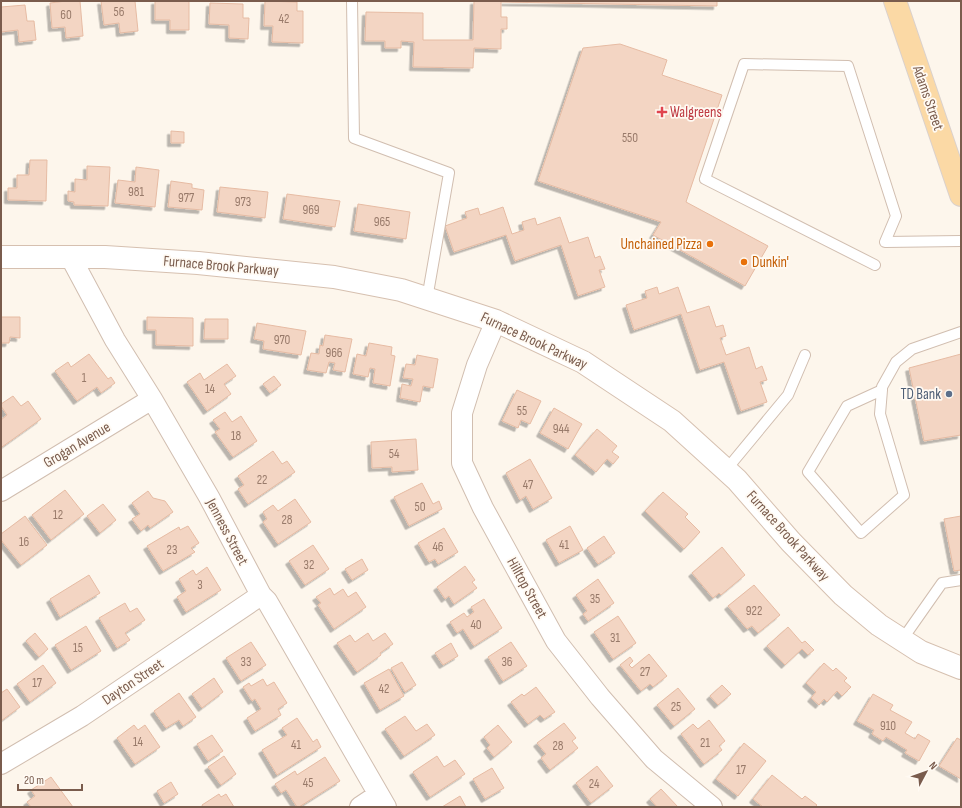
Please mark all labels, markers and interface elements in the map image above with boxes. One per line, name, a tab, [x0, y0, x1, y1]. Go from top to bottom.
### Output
house number: 56	[114, 4, 125, 20]
house number: 60	[60, 7, 72, 23]
house number: 42	[279, 11, 289, 27]
street label: Adams Street	[908, 62, 948, 133]
place label: Walgreens	[670, 103, 722, 122]
marker: Walgreens	[657, 107, 667, 117]
house number: 550	[622, 130, 638, 146]
house number: 981	[128, 184, 144, 200]
house number: 977	[178, 190, 195, 206]
house number: 973	[235, 194, 251, 210]
house number: 969	[302, 202, 320, 218]
house number: 965	[374, 214, 390, 230]
place label: Unchained Pizza	[620, 235, 702, 254]
marker: Unchained Pizza	[705, 239, 715, 249]
street label: Furnace Brook Parkway	[163, 251, 280, 281]
place label: Dunkin'	[752, 253, 789, 272]
marker: Dunkin'	[739, 257, 749, 267]
street label: Furnace Brook Parkway	[478, 308, 591, 374]
house number: 970	[274, 332, 291, 348]
house number: 966	[325, 345, 343, 361]
house number: 1	[82, 370, 87, 386]
house number: 14	[205, 381, 216, 397]
place label: TD Bank	[900, 385, 941, 404]
marker: TD Bank	[944, 389, 954, 399]
house number: 55	[517, 403, 527, 419]
street label: Grogan Avenue	[40, 418, 114, 472]
house number: 944	[553, 421, 570, 437]
house number: 18	[231, 428, 241, 444]
house number: 54	[389, 446, 400, 462]
house number: 22	[257, 472, 267, 488]
house number: 47	[523, 477, 534, 493]
street label: Furnace Brook Parkway	[742, 487, 834, 586]
street label: Jenness Street	[201, 495, 253, 569]
house number: 50	[414, 499, 426, 515]
house number: 12	[53, 507, 63, 523]
house number: 28	[281, 512, 293, 528]
house number: 16	[19, 534, 29, 550]
house number: 41	[559, 537, 569, 553]
house number: 46	[432, 539, 444, 555]
house number: 23	[167, 542, 177, 558]
street label: Hilltop Street	[502, 554, 552, 622]
house number: 32	[304, 557, 314, 573]
house number: 3	[197, 577, 203, 593]
house number: 35	[590, 591, 600, 607]
house number: 922	[746, 603, 762, 619]
house number: 40	[470, 617, 482, 633]
house number: 31	[610, 630, 620, 646]
house number: 15	[73, 640, 83, 656]
street label: Dayton Street	[99, 654, 168, 709]
house number: 33	[241, 654, 251, 670]
house number: 36	[501, 654, 513, 670]
house number: 27	[640, 664, 651, 680]
house number: 17	[32, 675, 43, 691]
house number: 42	[379, 681, 389, 697]
house number: 25	[671, 699, 681, 715]
house number: 910	[880, 718, 896, 734]
house number: 14	[133, 734, 144, 750]
house number: 21	[700, 735, 710, 751]
house number: 41	[291, 737, 301, 753]
house number: 28	[552, 738, 564, 754]
north arrow	[906, 752, 946, 792]
text: N	[926, 759, 940, 772]
house number: 17	[736, 762, 747, 778]
scale bar	[18, 766, 82, 792]
text: 20 m	[24, 773, 44, 788]
house number: 45	[303, 775, 313, 791]
house number: 24	[589, 776, 600, 792]

